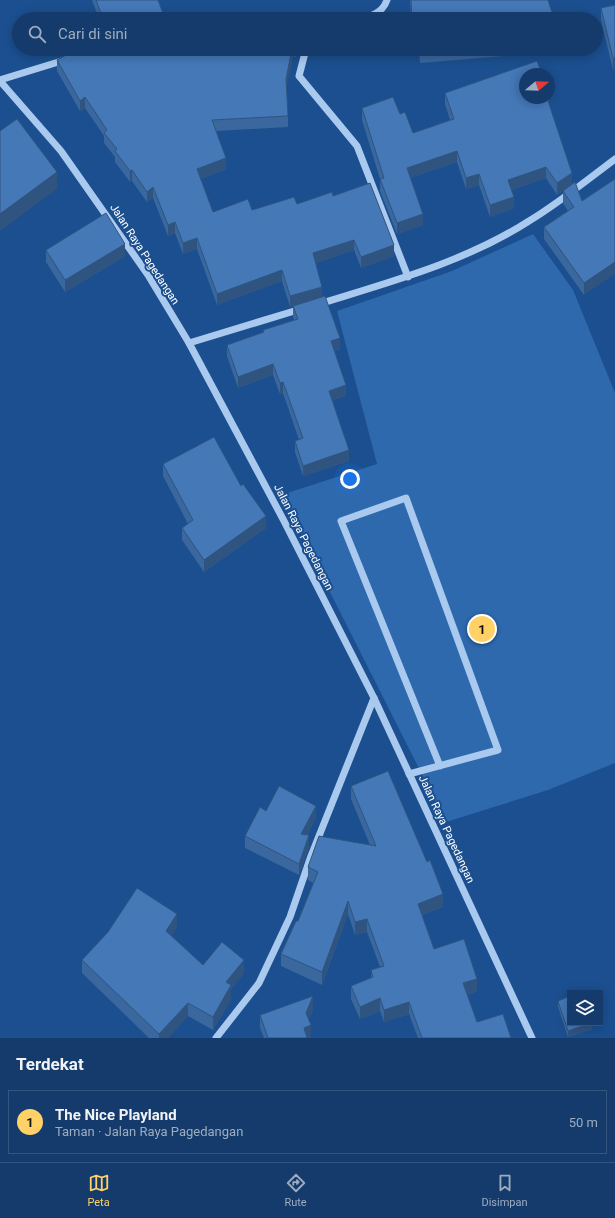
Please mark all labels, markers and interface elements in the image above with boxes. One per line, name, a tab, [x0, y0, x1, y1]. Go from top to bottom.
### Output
search box	[12, 12, 603, 56]
icon: search	[26, 23, 48, 45]
text: Cari di sini	[58, 25, 128, 43]
north arrow	[519, 68, 555, 104]
street label: Jalan Raya Pagedangan	[107, 201, 182, 307]
your location	[340, 469, 360, 489]
street label: Jalan Raya Pagedangan	[271, 482, 336, 592]
pin: 1	[469, 614, 495, 644]
street label: Jalan Raya Pagedangan	[416, 773, 477, 885]
map controls	[567, 990, 603, 1026]
button: layers	[567, 990, 603, 1026]
text: Terdekat	[16, 1054, 84, 1074]
text: The Nice Playland	[55, 1106, 177, 1124]
text: 1	[26, 1115, 34, 1130]
text: 50 m	[569, 1115, 598, 1130]
text: Taman · Jalan Raya Pagedangan	[55, 1124, 243, 1139]
tab: Peta	[87, 1172, 110, 1209]
tab: Rute	[284, 1172, 307, 1209]
tab: Disimpan	[481, 1172, 528, 1209]

